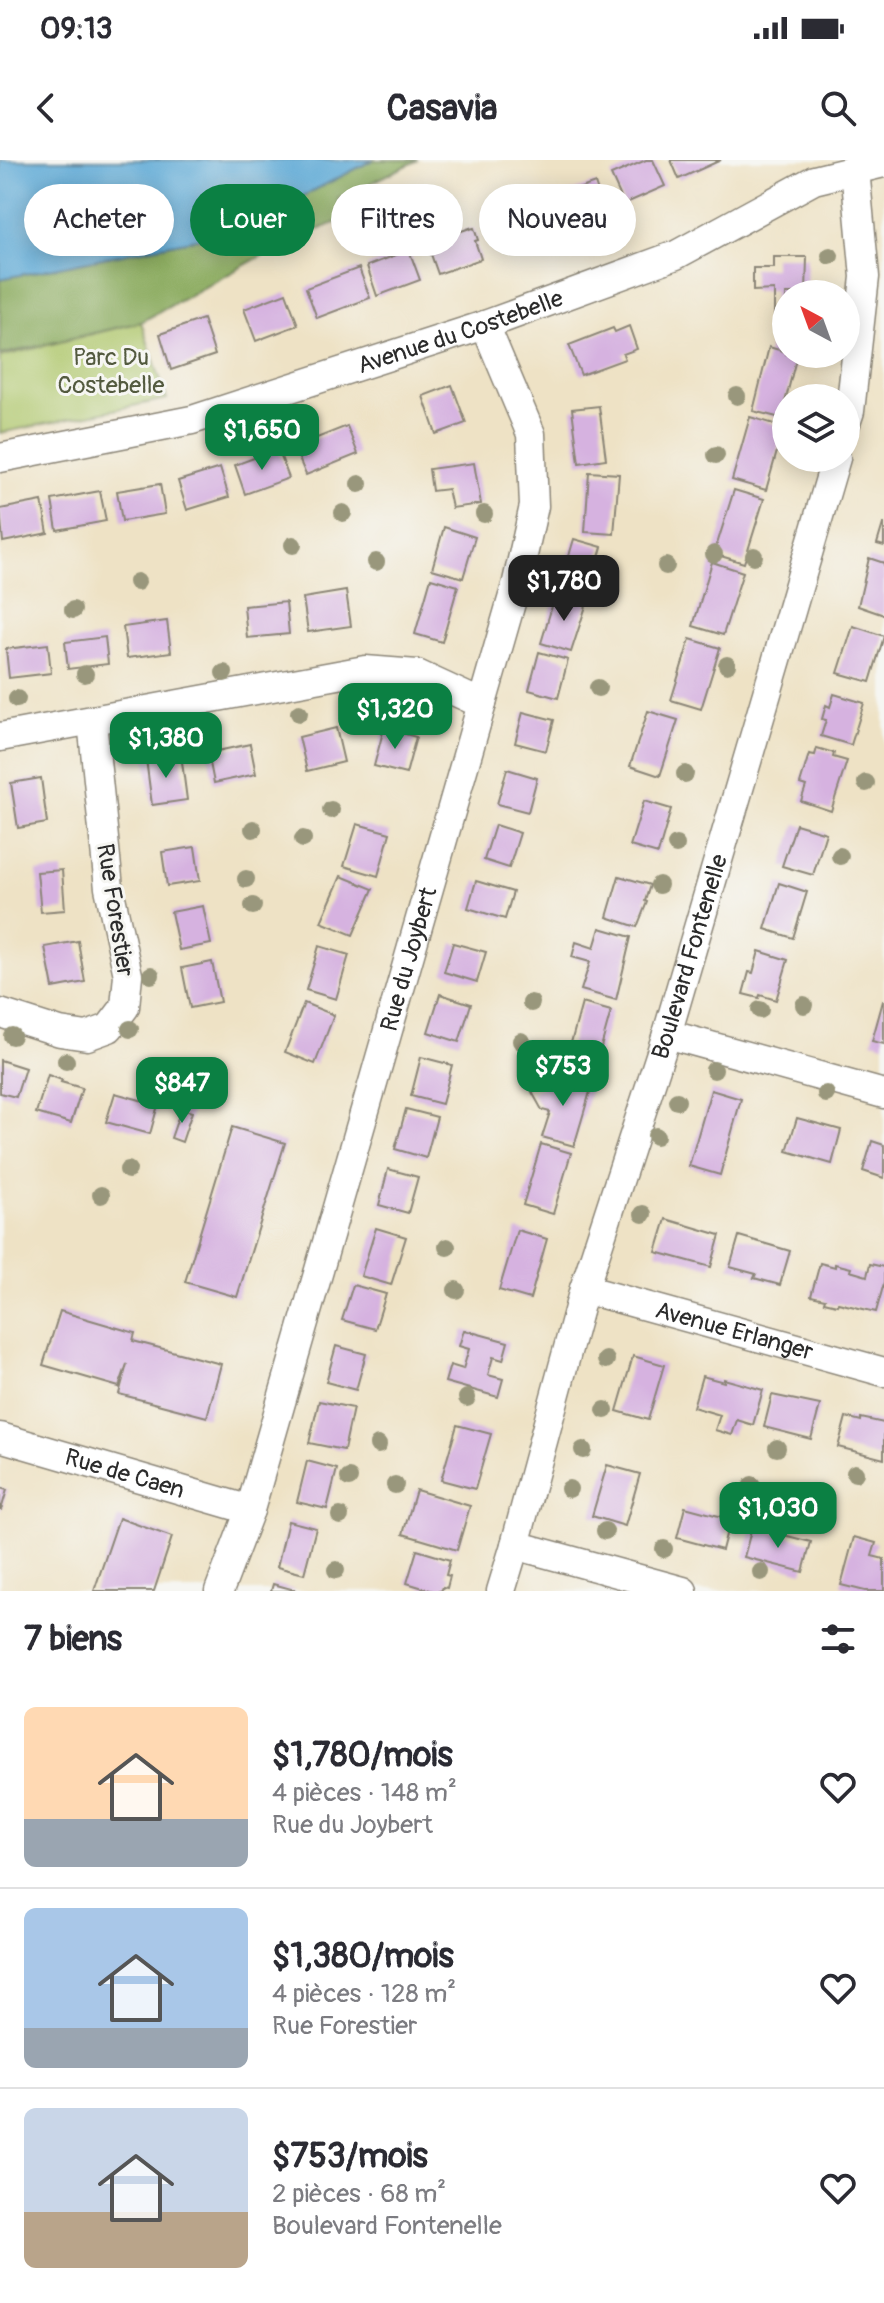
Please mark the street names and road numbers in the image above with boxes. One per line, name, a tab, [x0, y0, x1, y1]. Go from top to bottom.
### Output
street label: Avenue du Costebelle	[354, 283, 567, 380]
street label: Rue Forestier	[90, 841, 140, 979]
street label: Boulevard Fontenelle	[645, 851, 734, 1063]
street label: Rue du Joybert	[374, 883, 443, 1035]
street label: Avenue Erlanger	[652, 1295, 817, 1366]
street label: Rue de Caen	[62, 1442, 188, 1505]

